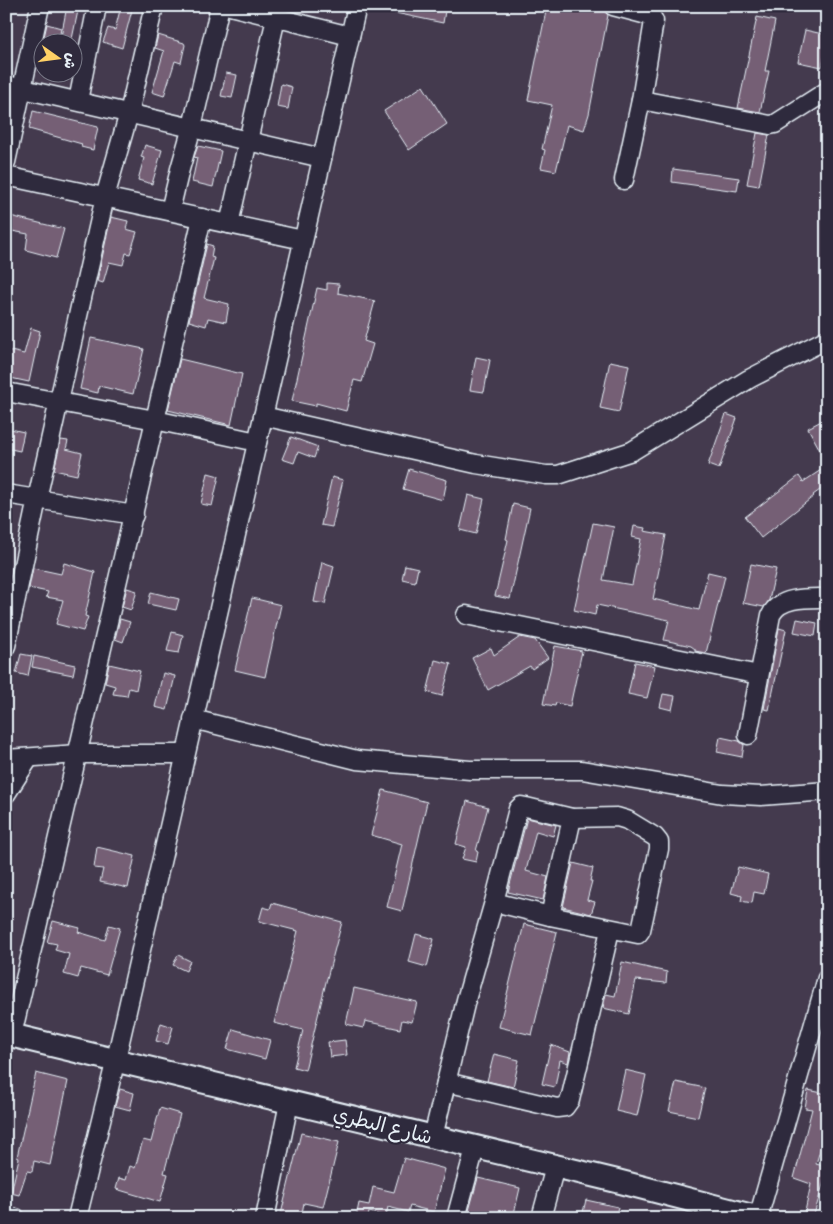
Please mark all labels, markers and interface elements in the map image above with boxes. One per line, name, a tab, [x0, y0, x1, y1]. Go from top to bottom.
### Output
north arrow	[32, 32, 82, 82]
text: ش	[57, 51, 80, 71]
street label: شارع البطري	[330, 1102, 435, 1154]

